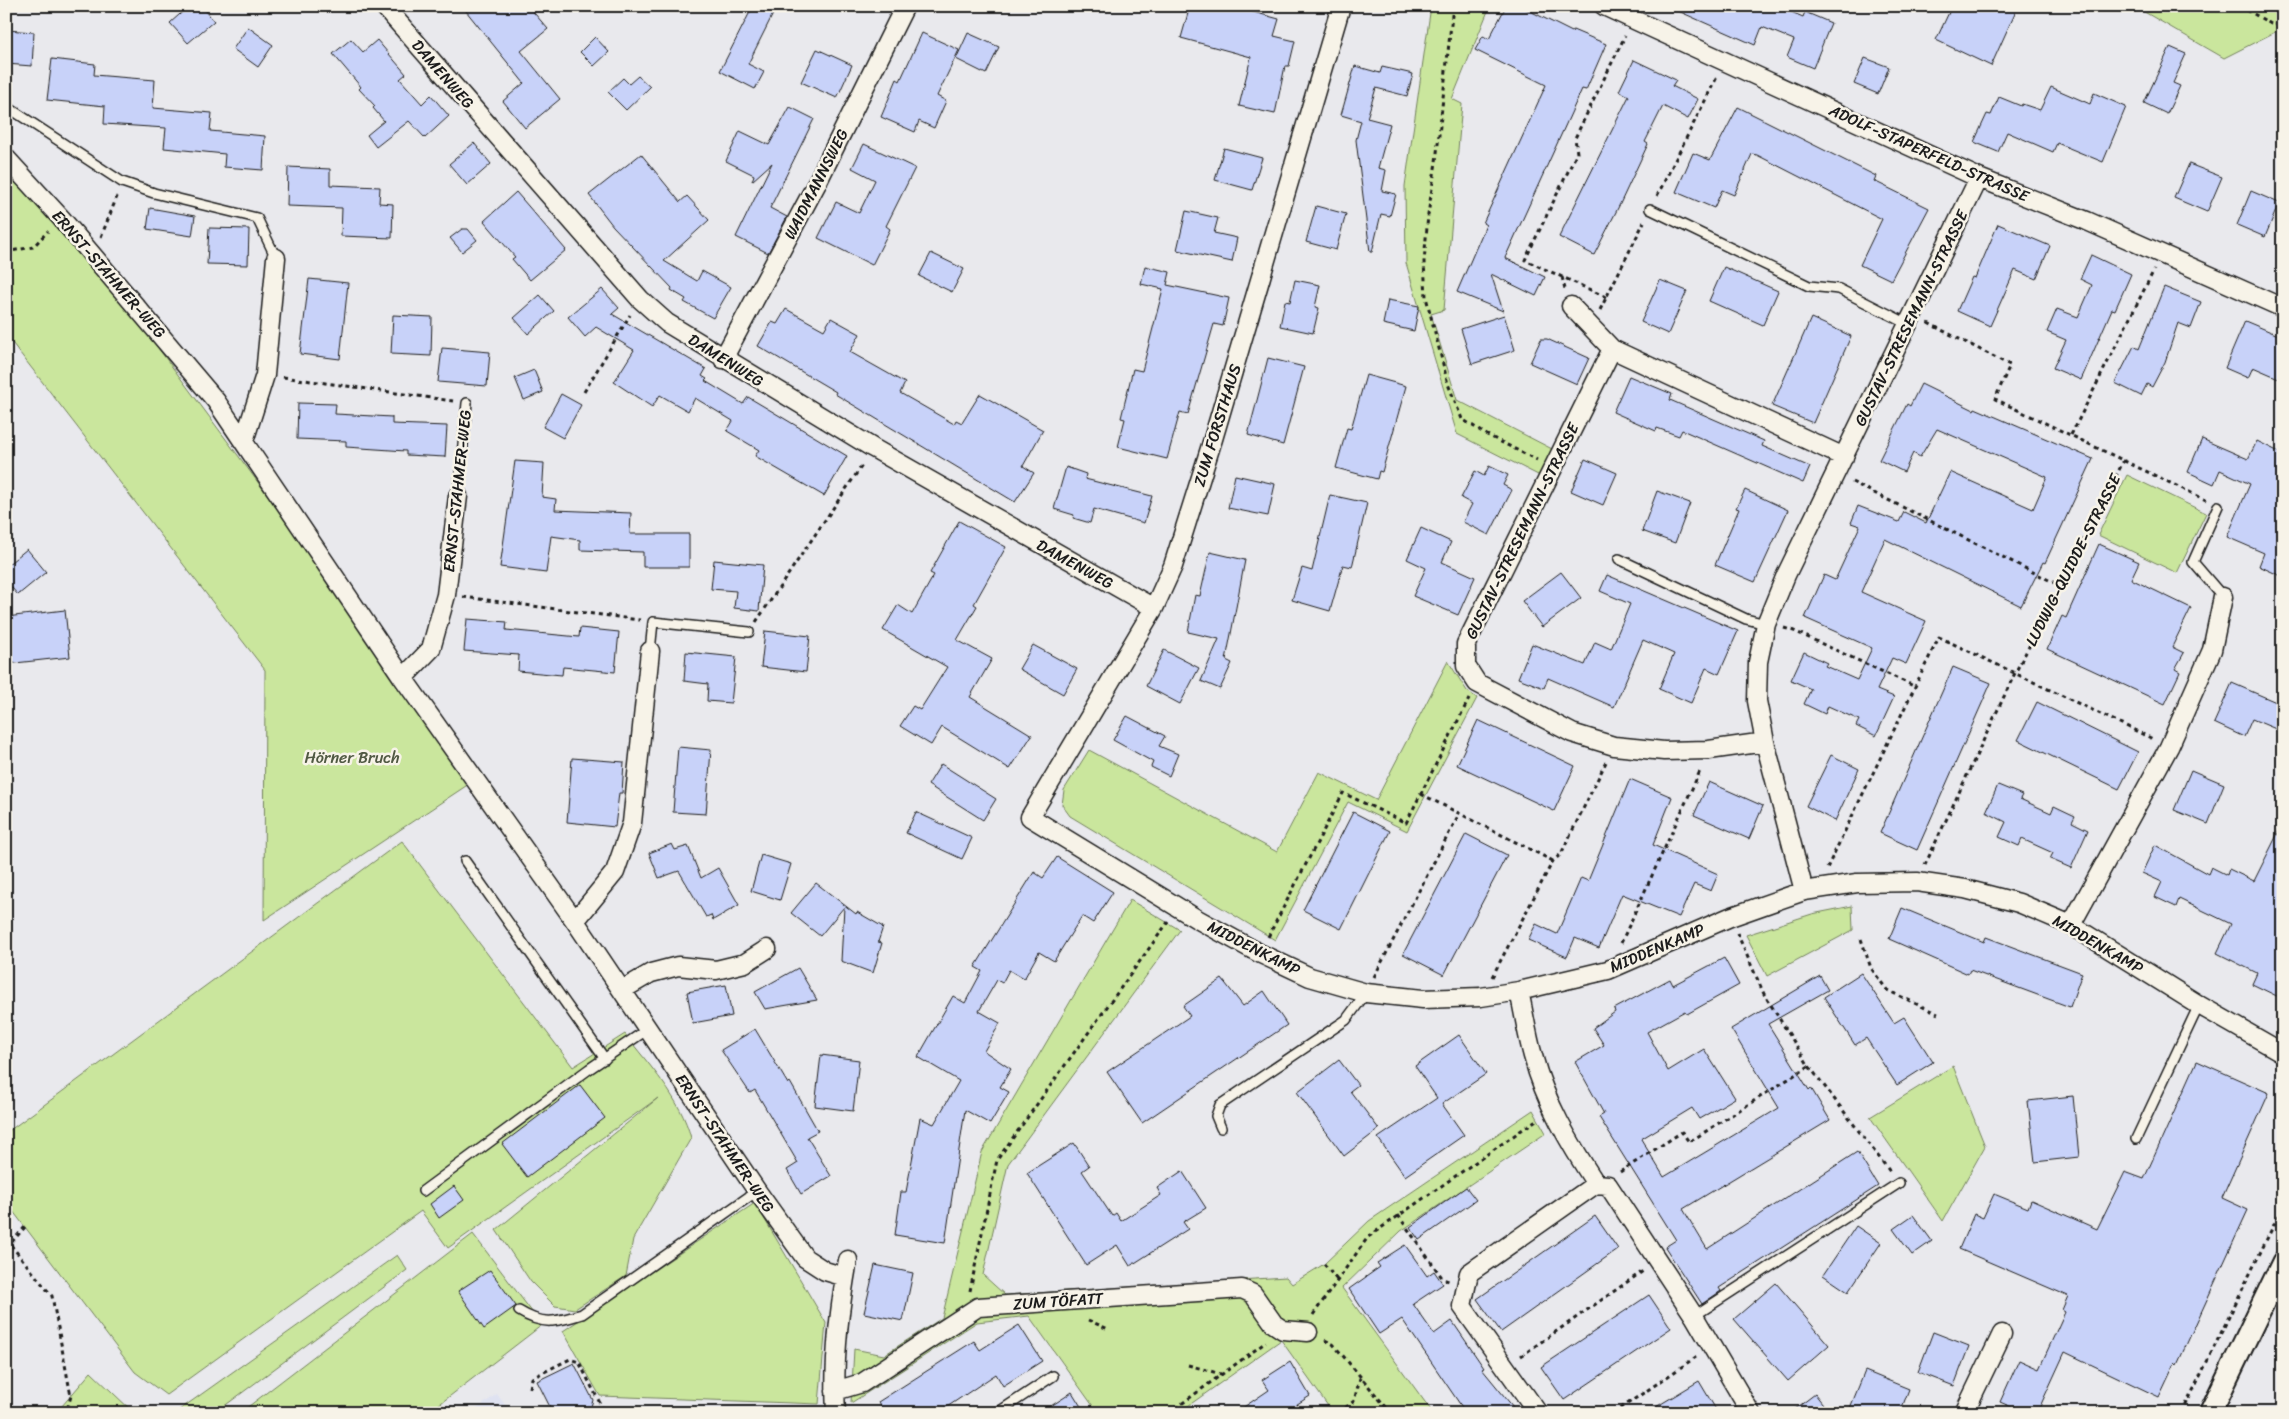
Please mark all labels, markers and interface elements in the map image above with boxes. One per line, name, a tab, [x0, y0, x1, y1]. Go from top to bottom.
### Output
street label: DAMENWEG	[404, 32, 482, 116]
street label: ADOLF-STAPERFELD-STRASSE	[1823, 95, 2035, 211]
street label: WAIDMANNSWEG	[776, 123, 856, 245]
street label: ERNST-STAHMER-WEG	[44, 203, 174, 345]
street label: GUSTAV-STRESEMANN-STRASSE	[1846, 204, 1977, 431]
street label: DAMENWEG	[682, 325, 770, 395]
street label: ZUM FORSTHAUS	[1185, 360, 1249, 490]
street label: ERNST-STAHMER-WEG	[434, 408, 480, 574]
street label: GUSTAV-STRESEMANN-STRASSE	[1457, 417, 1588, 644]
street label: LUDWIG-QUIDDE-STRASSE	[2017, 468, 2130, 651]
street label: DAMENWEG	[1031, 531, 1119, 597]
park label: Hörner Bruch	[304, 743, 400, 772]
street label: MIDDENKAMP	[2047, 906, 2149, 982]
street label: MIDDENKAMP	[1202, 912, 1306, 984]
street label: MIDDENKAMP	[1605, 915, 1710, 981]
street label: ERNST-STAHMER-WEG	[667, 1067, 783, 1219]
street label: ZUM TÖFATT	[1012, 1283, 1105, 1319]

